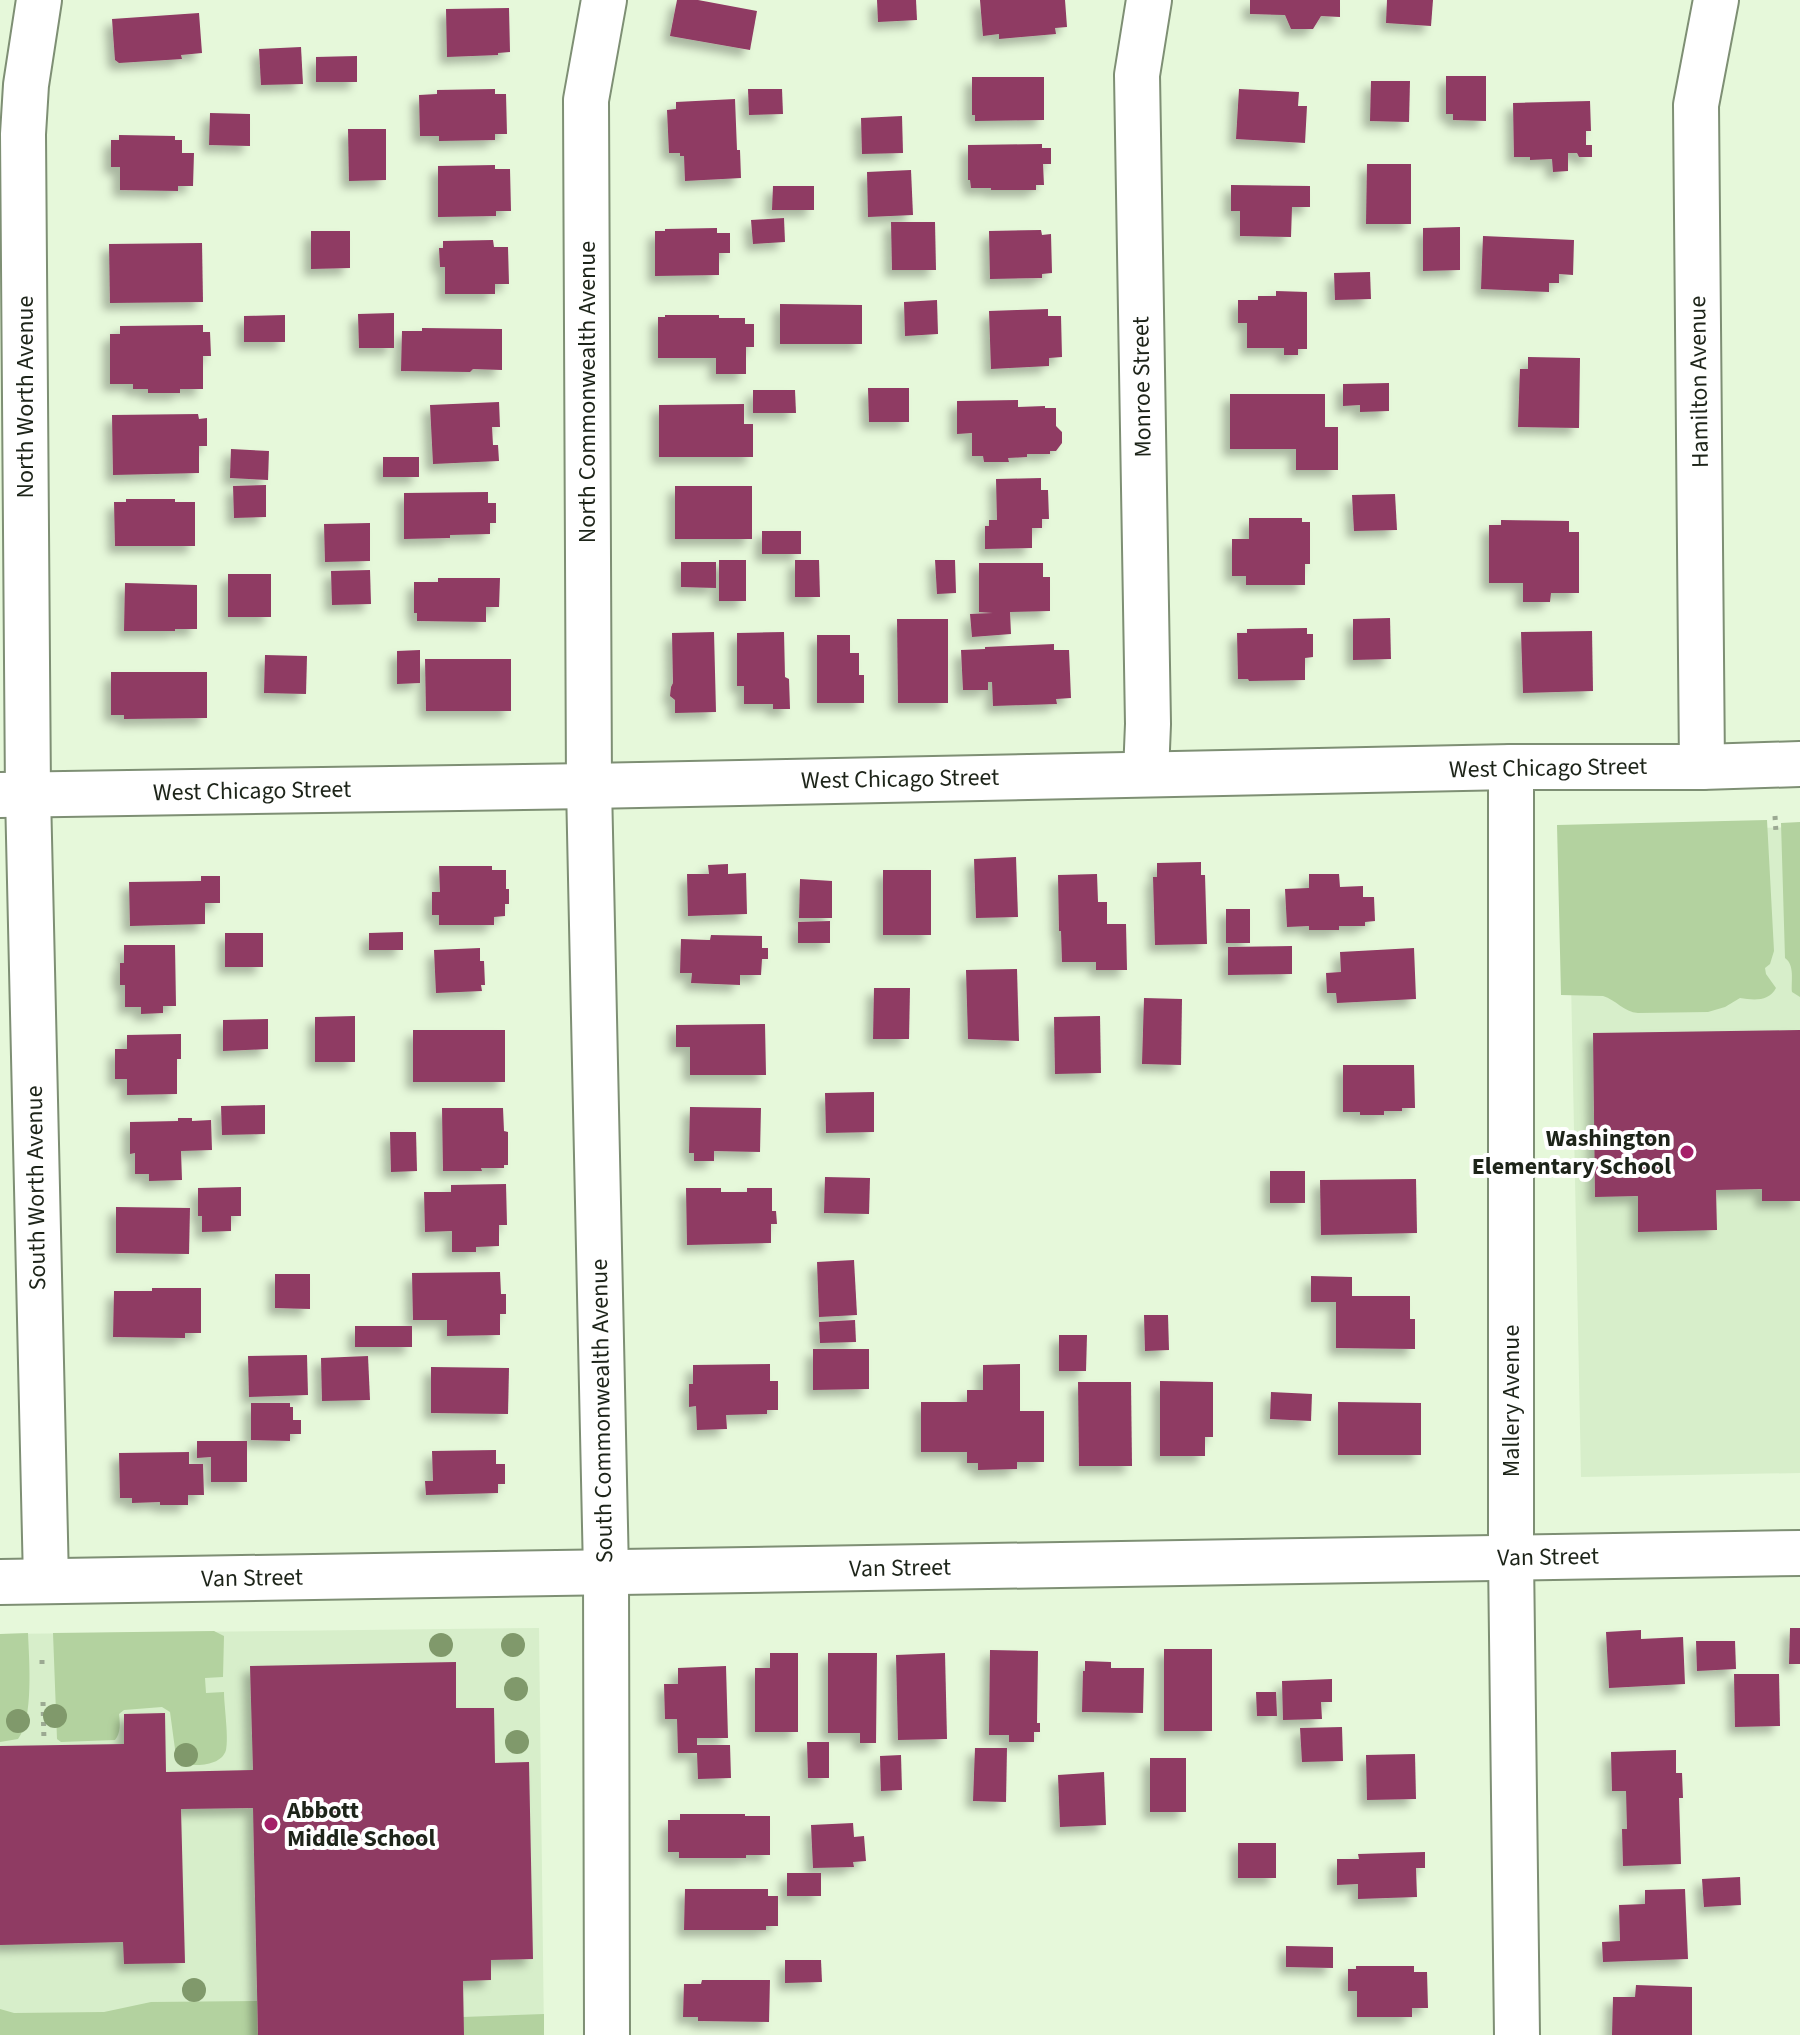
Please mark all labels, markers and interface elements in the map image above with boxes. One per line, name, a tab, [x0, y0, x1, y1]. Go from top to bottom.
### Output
street label: North Commonwealth Avenue	[570, 241, 605, 543]
street label: North Worth Avenue	[8, 296, 43, 498]
street label: Hamilton Avenue	[1680, 296, 1718, 468]
street label: Monroe Street	[1123, 316, 1161, 458]
street label: West Chicago Street	[1448, 749, 1648, 787]
street label: West Chicago Street	[800, 760, 1000, 798]
street label: West Chicago Street	[152, 772, 352, 810]
street label: South Worth Avenue	[17, 1085, 55, 1291]
place label: Washington Elementary School	[1472, 1121, 1671, 1184]
marker: Washington Elementary School	[1678, 1143, 1696, 1161]
street label: South Commonwealth Avenue	[582, 1259, 622, 1563]
street label: Mallery Avenue	[1494, 1325, 1529, 1477]
street label: Van Street	[1497, 1539, 1599, 1575]
street label: Van Street	[849, 1550, 951, 1586]
street label: Van Street	[201, 1560, 303, 1596]
place label: Abbott Middle School	[286, 1793, 435, 1856]
marker: Abbott Middle School	[262, 1815, 280, 1833]

